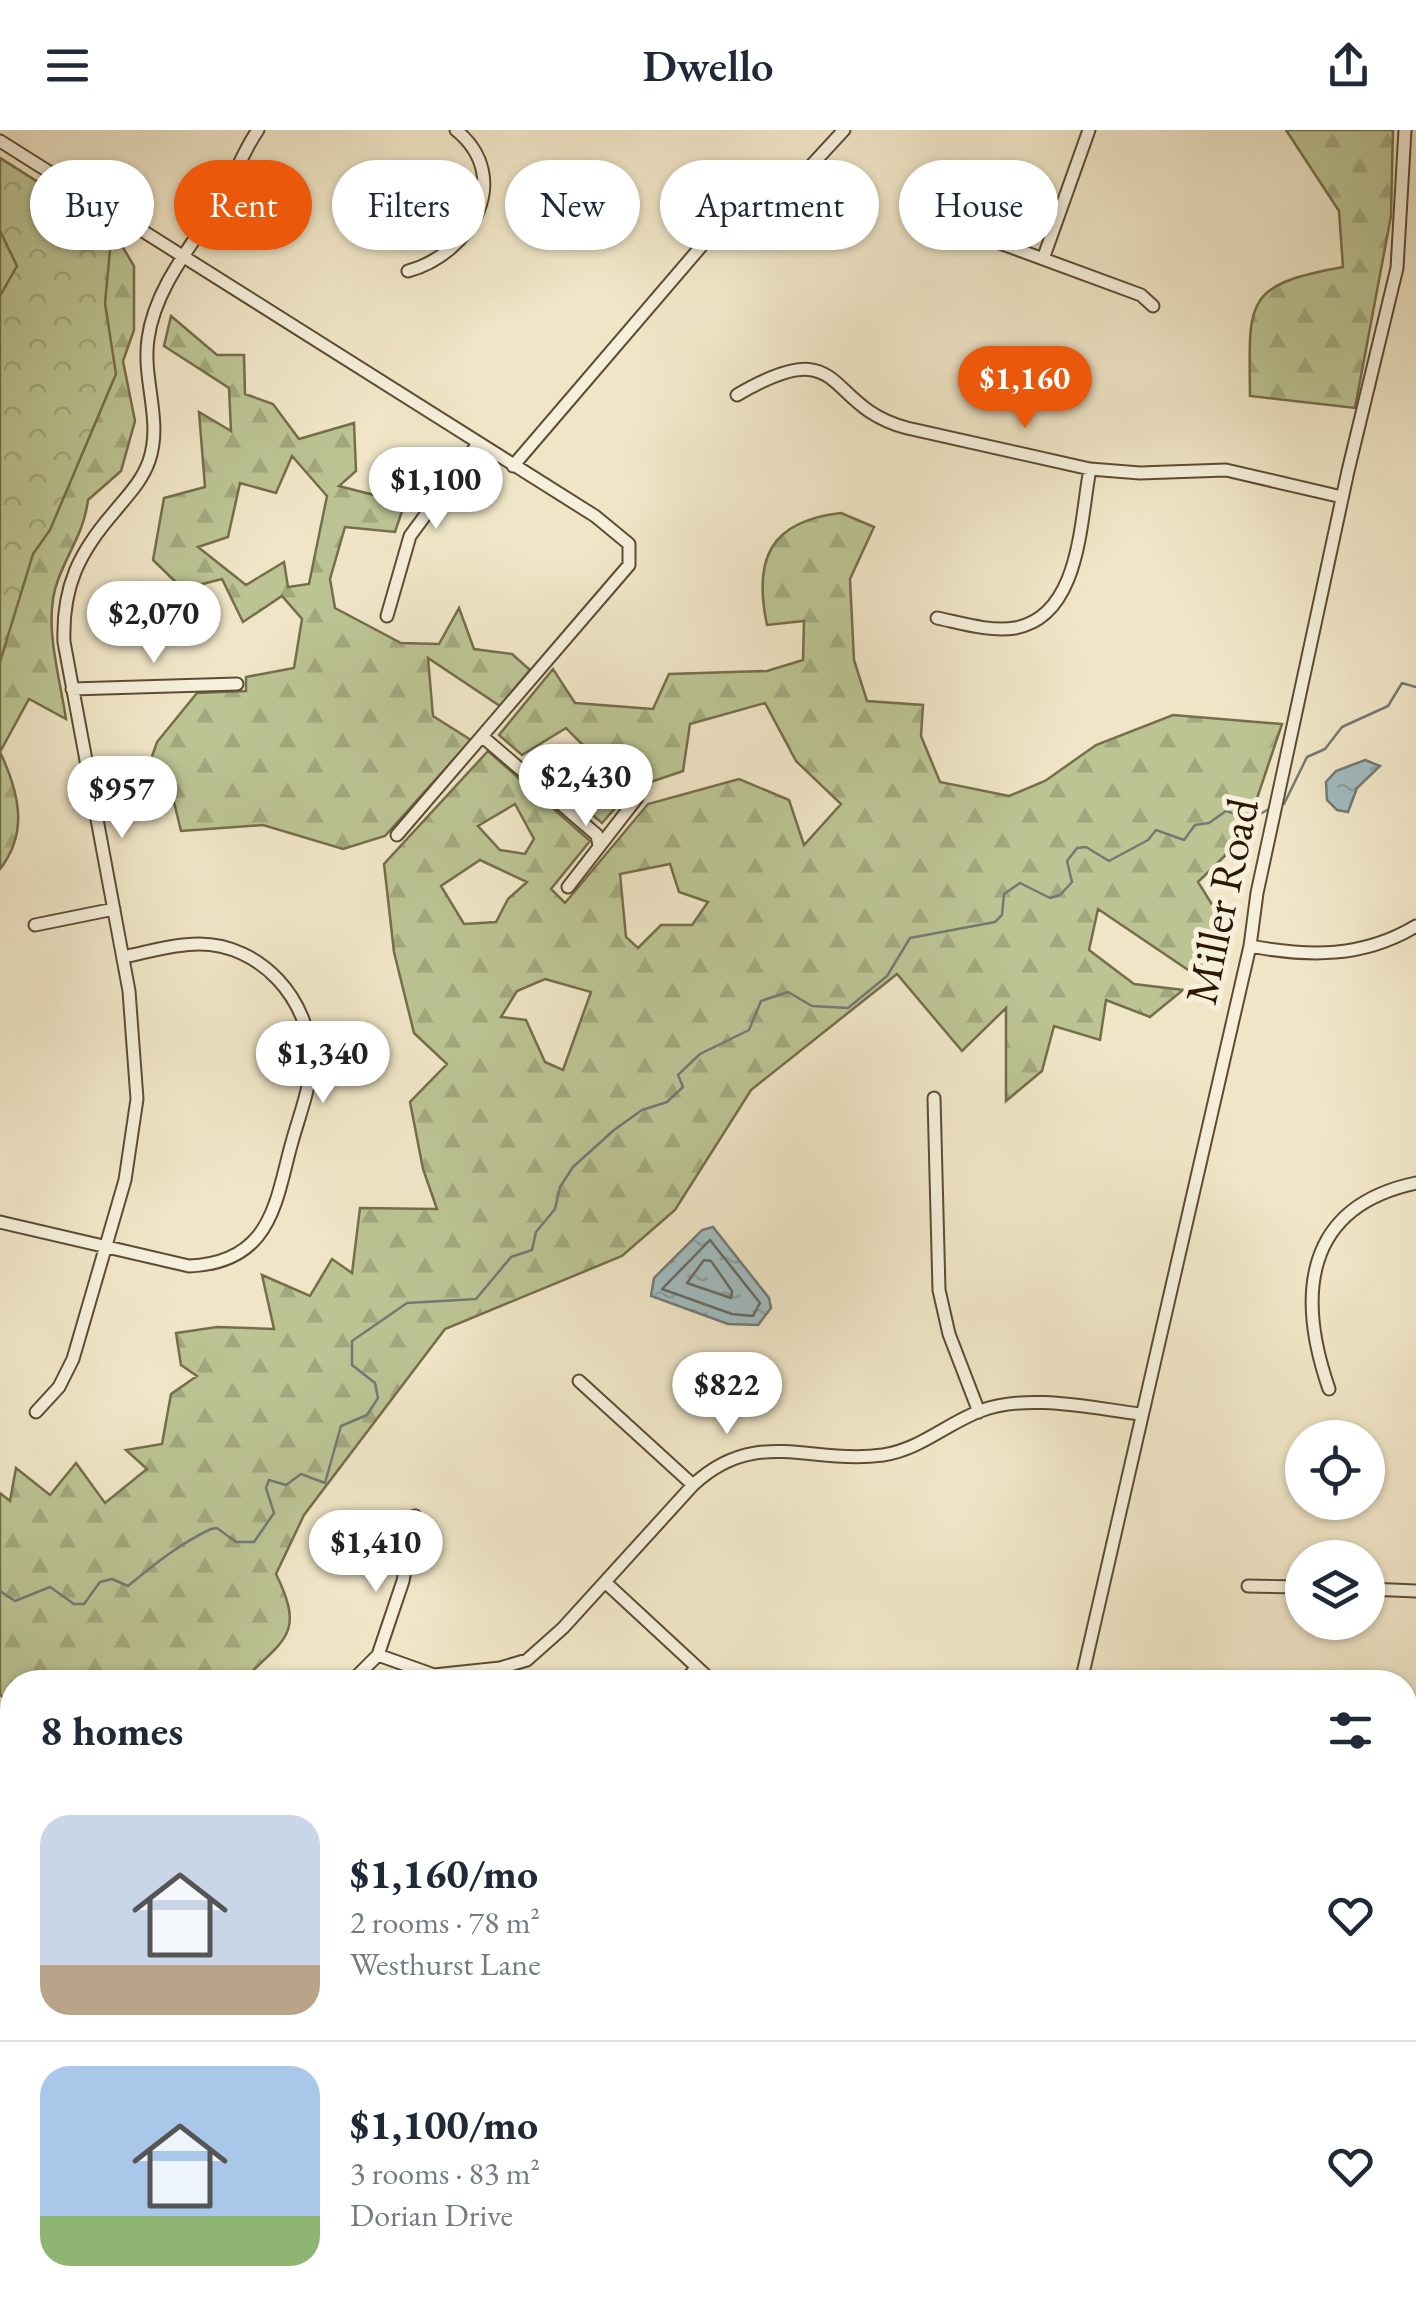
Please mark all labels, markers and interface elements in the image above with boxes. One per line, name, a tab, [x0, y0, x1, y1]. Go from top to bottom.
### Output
text: Dwello	[643, 36, 773, 94]
icon: menu	[40, 38, 95, 93]
icon: share	[1321, 38, 1376, 93]
chip: Buy	[30, 160, 154, 250]
chip: Rent	[174, 160, 312, 250]
chip: Filters	[332, 160, 485, 250]
chip: New	[505, 160, 640, 250]
chip: Apartment	[660, 160, 879, 250]
chip: House	[899, 160, 1058, 250]
pin: $1,160	[944, 346, 1106, 431]
text: $1,160	[980, 357, 1070, 399]
pin: $1,100	[355, 447, 517, 532]
text: $1,100	[391, 458, 481, 500]
pin: $2,070	[73, 581, 235, 666]
text: $2,070	[109, 592, 199, 634]
pin: $2,430	[505, 744, 667, 829]
text: $2,430	[541, 755, 631, 797]
pin: $957	[63, 756, 181, 841]
text: $957	[89, 767, 155, 809]
street label: Miller Road	[1171, 793, 1271, 1009]
pin: $1,340	[242, 1021, 404, 1106]
text: $1,340	[278, 1032, 368, 1074]
pin: $822	[668, 1352, 786, 1437]
text: $822	[694, 1363, 760, 1405]
map controls	[1285, 1420, 1385, 1640]
button: locate	[1285, 1420, 1385, 1520]
pin: $1,410	[295, 1510, 457, 1595]
text: $1,410	[331, 1521, 421, 1563]
button: layers	[1285, 1540, 1385, 1640]
text: 8 homes	[40, 1703, 183, 1758]
icon: filters	[1323, 1703, 1378, 1758]
text: $1,160/mo	[350, 1846, 538, 1901]
icon: home	[120, 1855, 240, 1975]
icon: heart	[1323, 1888, 1378, 1943]
text: 2 rooms · 78 m²	[350, 1901, 540, 1943]
text: Westhurst Lane	[350, 1943, 541, 1985]
text: $1,100/mo	[350, 2097, 538, 2152]
icon: home	[120, 2106, 240, 2226]
icon: heart	[1323, 2139, 1378, 2194]
text: 3 rooms · 83 m²	[350, 2152, 540, 2194]
text: Dorian Drive	[350, 2194, 513, 2236]

